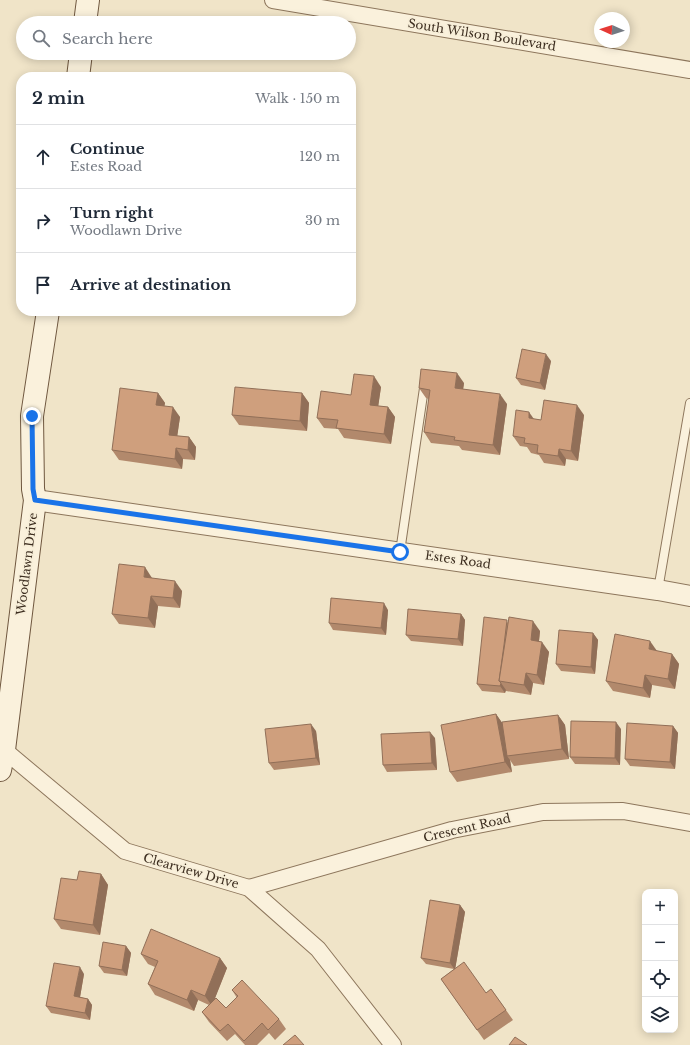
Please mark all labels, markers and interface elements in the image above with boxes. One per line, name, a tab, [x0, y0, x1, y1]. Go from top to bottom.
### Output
north arrow	[594, 12, 630, 48]
street label: South Wilson Boulevard	[407, 15, 557, 54]
search box	[16, 16, 356, 60]
icon: search	[30, 27, 52, 49]
text: Search here	[62, 29, 153, 48]
text: 2 min	[32, 88, 85, 109]
text: Walk · 150 m	[255, 90, 340, 107]
text: Continue	[70, 139, 145, 158]
icon: ahead	[32, 146, 54, 168]
text: 120 m	[299, 148, 340, 165]
text: Estes Road	[70, 158, 142, 175]
text: Turn right	[70, 203, 153, 222]
icon: right	[32, 210, 54, 232]
text: 30 m	[305, 212, 340, 229]
text: Woodlawn Drive	[70, 222, 182, 239]
icon: arrive	[32, 274, 54, 296]
text: Arrive at destination	[70, 275, 231, 294]
route end	[23, 407, 41, 425]
street label: Woodlawn Drive	[13, 512, 40, 617]
route start	[391, 543, 409, 561]
street label: Estes Road	[424, 547, 492, 572]
street label: Crescent Road	[422, 810, 512, 845]
street label: Clearview Drive	[142, 850, 241, 891]
map controls	[642, 889, 678, 1033]
button: +	[642, 889, 678, 925]
button: −	[642, 925, 678, 961]
button: locate	[642, 961, 678, 997]
button: layers	[642, 997, 678, 1033]

